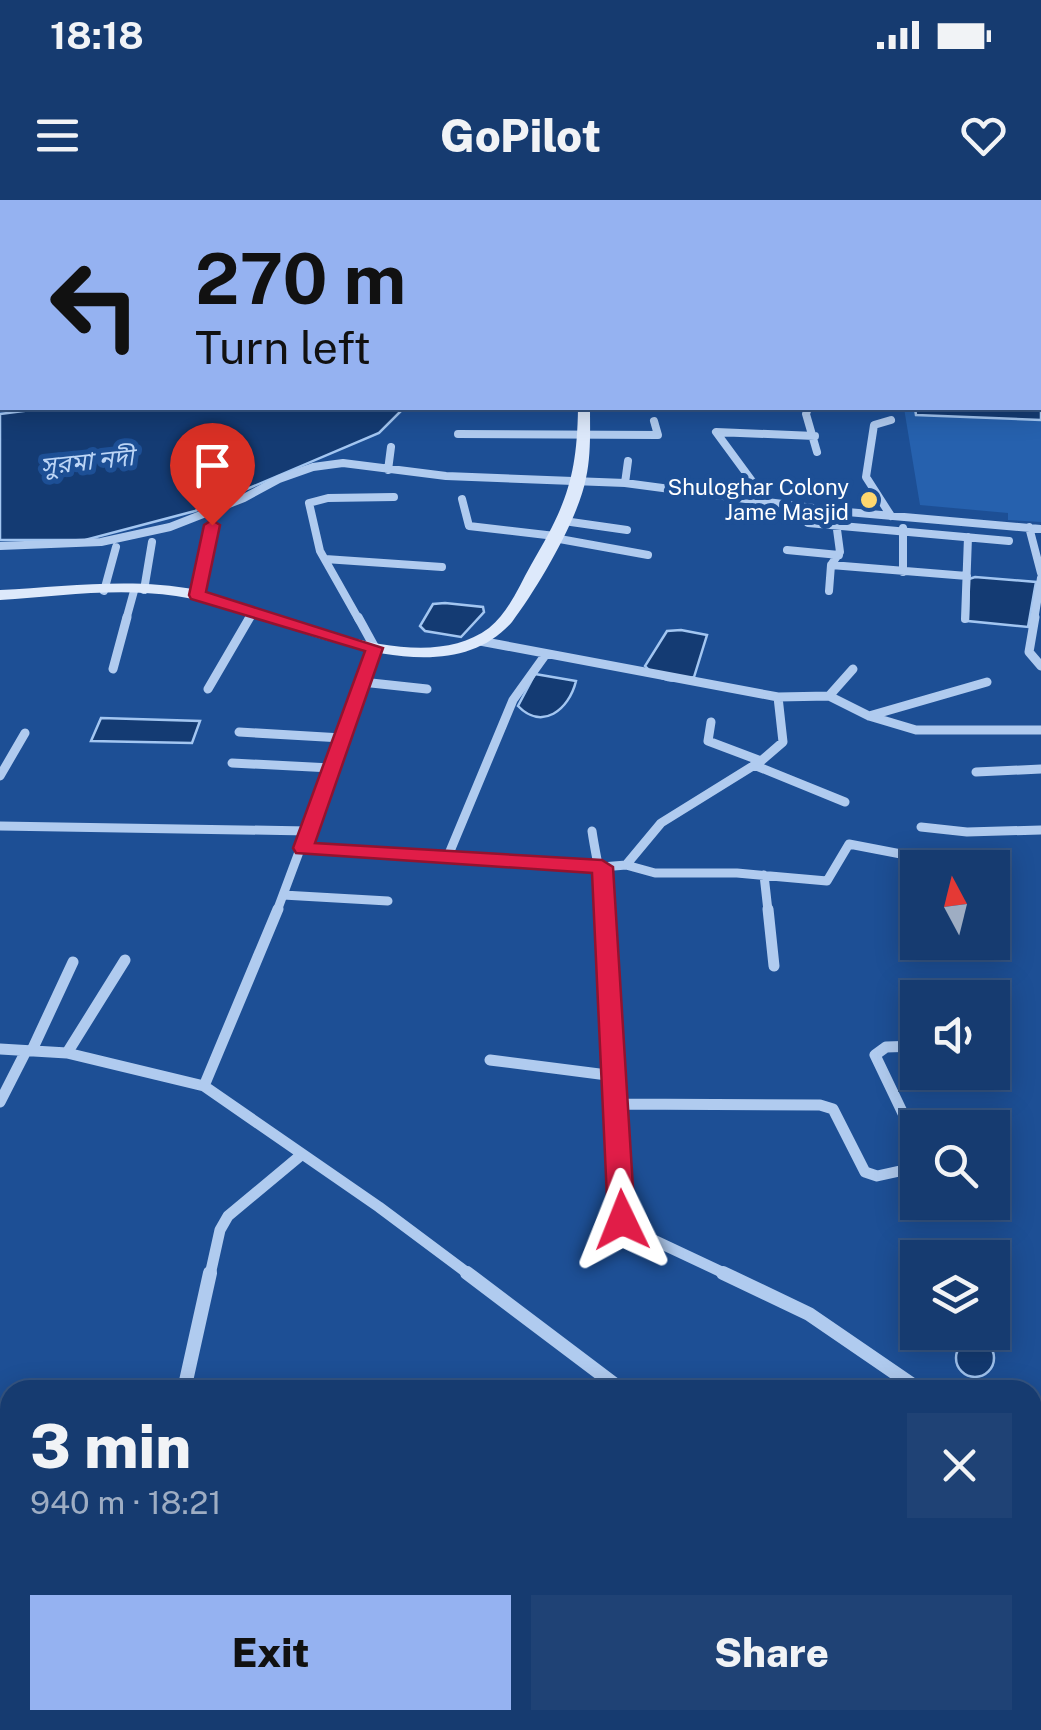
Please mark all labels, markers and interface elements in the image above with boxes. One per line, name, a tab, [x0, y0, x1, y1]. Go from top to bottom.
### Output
text: 18:18	[50, 13, 144, 58]
icon: menu	[30, 108, 85, 163]
icon: heart	[956, 108, 1011, 163]
text: GoPilot	[440, 109, 601, 162]
text: 270 m	[195, 237, 406, 320]
icon: left	[30, 240, 160, 370]
text: Turn left	[195, 321, 371, 374]
pin	[170, 423, 255, 526]
icon: arrive	[185, 438, 240, 493]
water label: সুরমা নদী	[39, 441, 140, 481]
place label: Shuloghar Colony Jame Masjid	[668, 474, 849, 525]
marker: Shuloghar Colony Jame Masjid	[858, 489, 880, 511]
north arrow	[900, 850, 1010, 960]
map controls	[900, 850, 1010, 1350]
button: sound	[900, 980, 1010, 1090]
button: search	[900, 1110, 1010, 1220]
position arrow	[570, 1168, 674, 1272]
button: layers	[900, 1240, 1010, 1350]
text: 3 min	[30, 1411, 191, 1482]
button: close	[907, 1413, 1012, 1518]
text: 940 m · 18:21	[30, 1484, 221, 1521]
button: Exit	[30, 1595, 511, 1710]
button: Share	[531, 1595, 1012, 1710]

